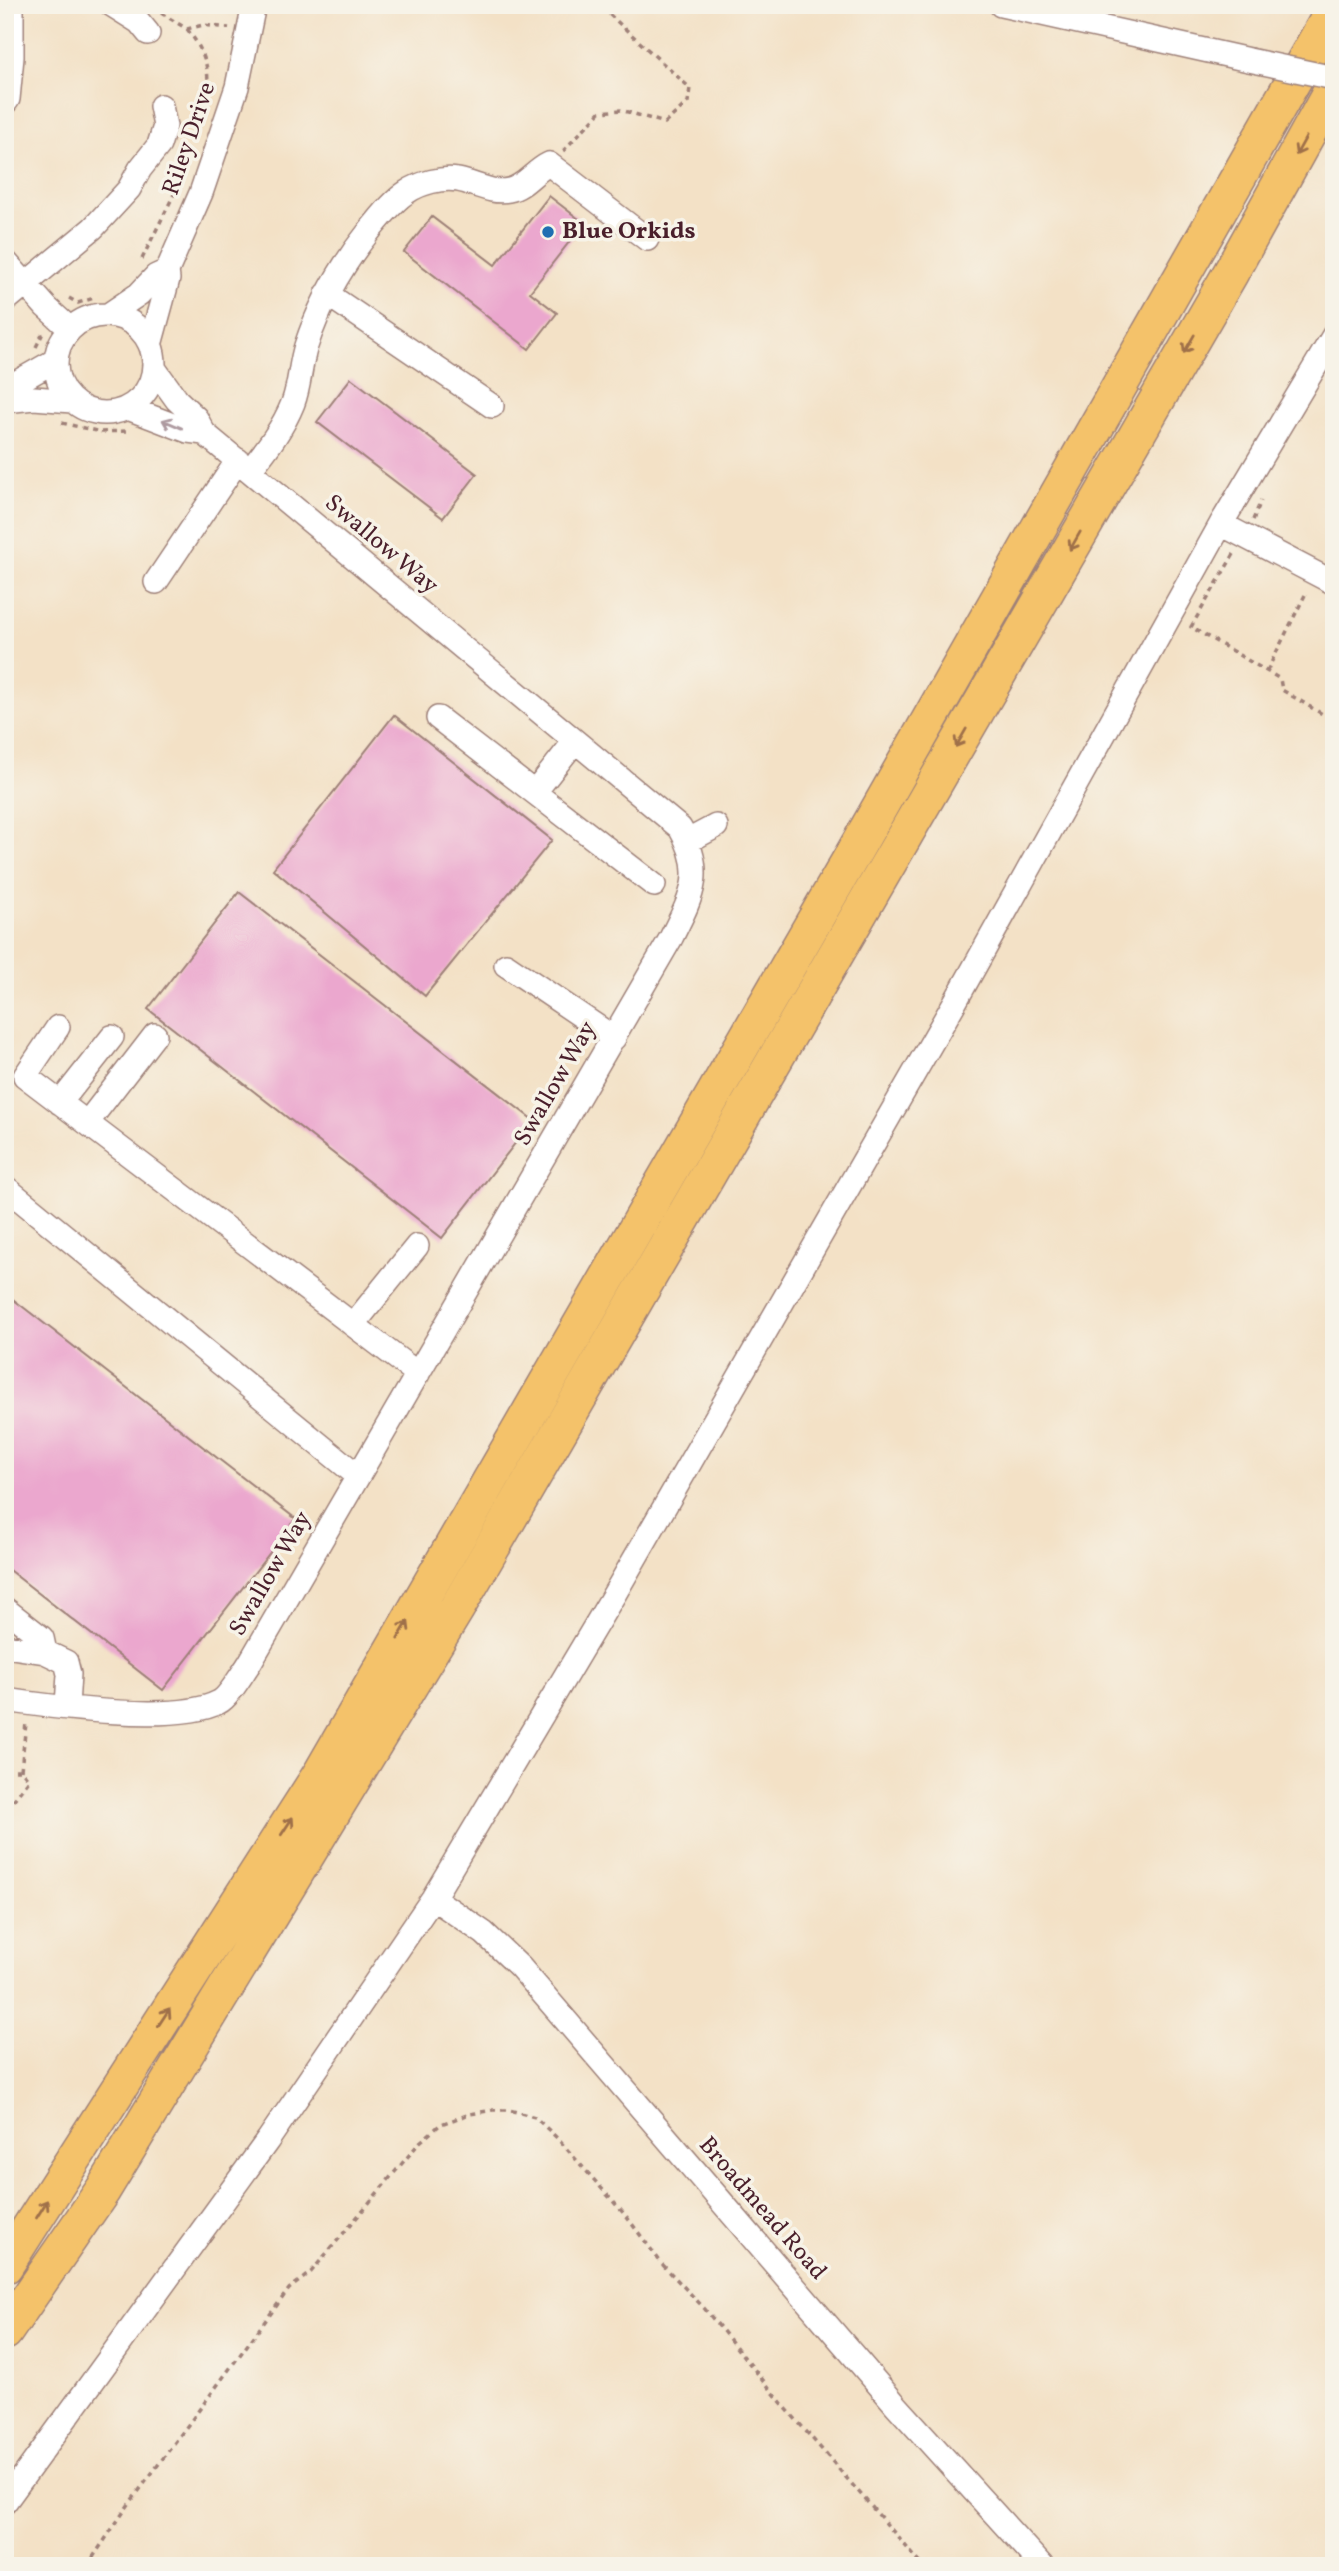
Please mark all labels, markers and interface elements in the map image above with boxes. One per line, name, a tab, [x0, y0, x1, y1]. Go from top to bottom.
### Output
street label: Riley Drive	[155, 78, 225, 200]
one-way arrow	[1294, 135, 1308, 155]
place label: Blue Orkids	[562, 215, 696, 249]
marker: Blue Orkids	[540, 224, 556, 240]
one-way arrow	[1182, 333, 1195, 354]
one-way arrow	[162, 417, 183, 430]
street label: Swallow Way	[317, 487, 445, 603]
one-way arrow	[1068, 530, 1082, 550]
one-way arrow	[954, 727, 968, 747]
street label: Swallow Way	[506, 1015, 606, 1153]
street label: Swallow Way	[221, 1505, 321, 1643]
one-way arrow	[397, 1620, 410, 1641]
one-way arrow	[280, 1816, 294, 1836]
one-way arrow	[157, 2007, 171, 2027]
street label: Broadmead Road	[690, 2130, 834, 2288]
one-way arrow	[35, 2199, 49, 2219]

